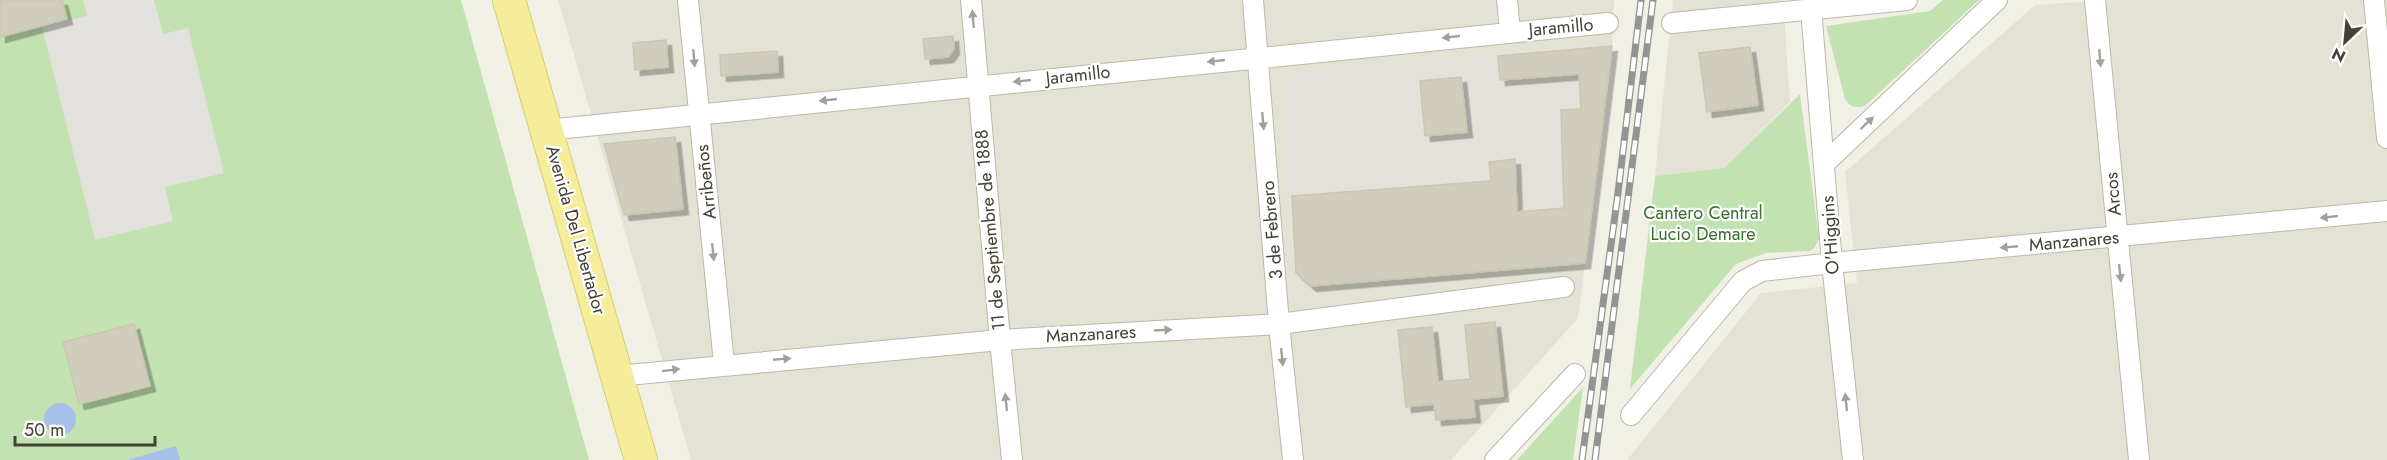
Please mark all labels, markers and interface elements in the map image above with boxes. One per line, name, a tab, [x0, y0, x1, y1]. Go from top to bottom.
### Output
one-way arrow	[968, 10, 978, 29]
street label: Jaramillo	[1526, 11, 1594, 43]
north arrow	[2315, 12, 2375, 72]
one-way arrow	[1442, 32, 1461, 42]
text: N	[2328, 42, 2349, 68]
one-way arrow	[689, 49, 699, 68]
one-way arrow	[2096, 49, 2105, 68]
one-way arrow	[1206, 56, 1225, 66]
street label: Jaramillo	[1043, 59, 1112, 92]
one-way arrow	[1012, 76, 1031, 85]
one-way arrow	[818, 95, 837, 105]
one-way arrow	[1258, 112, 1268, 131]
one-way arrow	[1859, 117, 1873, 131]
street label: 11 de Septiembre de 1888	[968, 128, 1012, 332]
street label: Avenida Del Libertador	[539, 142, 613, 319]
street label: Arribeños	[689, 143, 723, 221]
street label: Arcos	[2098, 171, 2128, 217]
street label: 3 de Febrero	[1255, 179, 1289, 280]
street label: O'Higgins	[1814, 195, 1846, 275]
park label: Cantero Central Lucio Demare	[1643, 200, 1763, 247]
one-way arrow	[2319, 212, 2338, 222]
street label: Manzanares	[2028, 224, 2120, 258]
one-way arrow	[2000, 242, 2019, 252]
one-way arrow	[708, 243, 718, 262]
one-way arrow	[2115, 264, 2125, 283]
street label: Manzanares	[1045, 319, 1137, 349]
one-way arrow	[1153, 326, 1172, 335]
one-way arrow	[1278, 348, 1287, 367]
one-way arrow	[773, 354, 792, 364]
one-way arrow	[661, 366, 680, 375]
one-way arrow	[1001, 392, 1011, 411]
one-way arrow	[1842, 392, 1851, 411]
scale bar	[15, 409, 154, 447]
text: 50 m	[24, 417, 64, 443]

